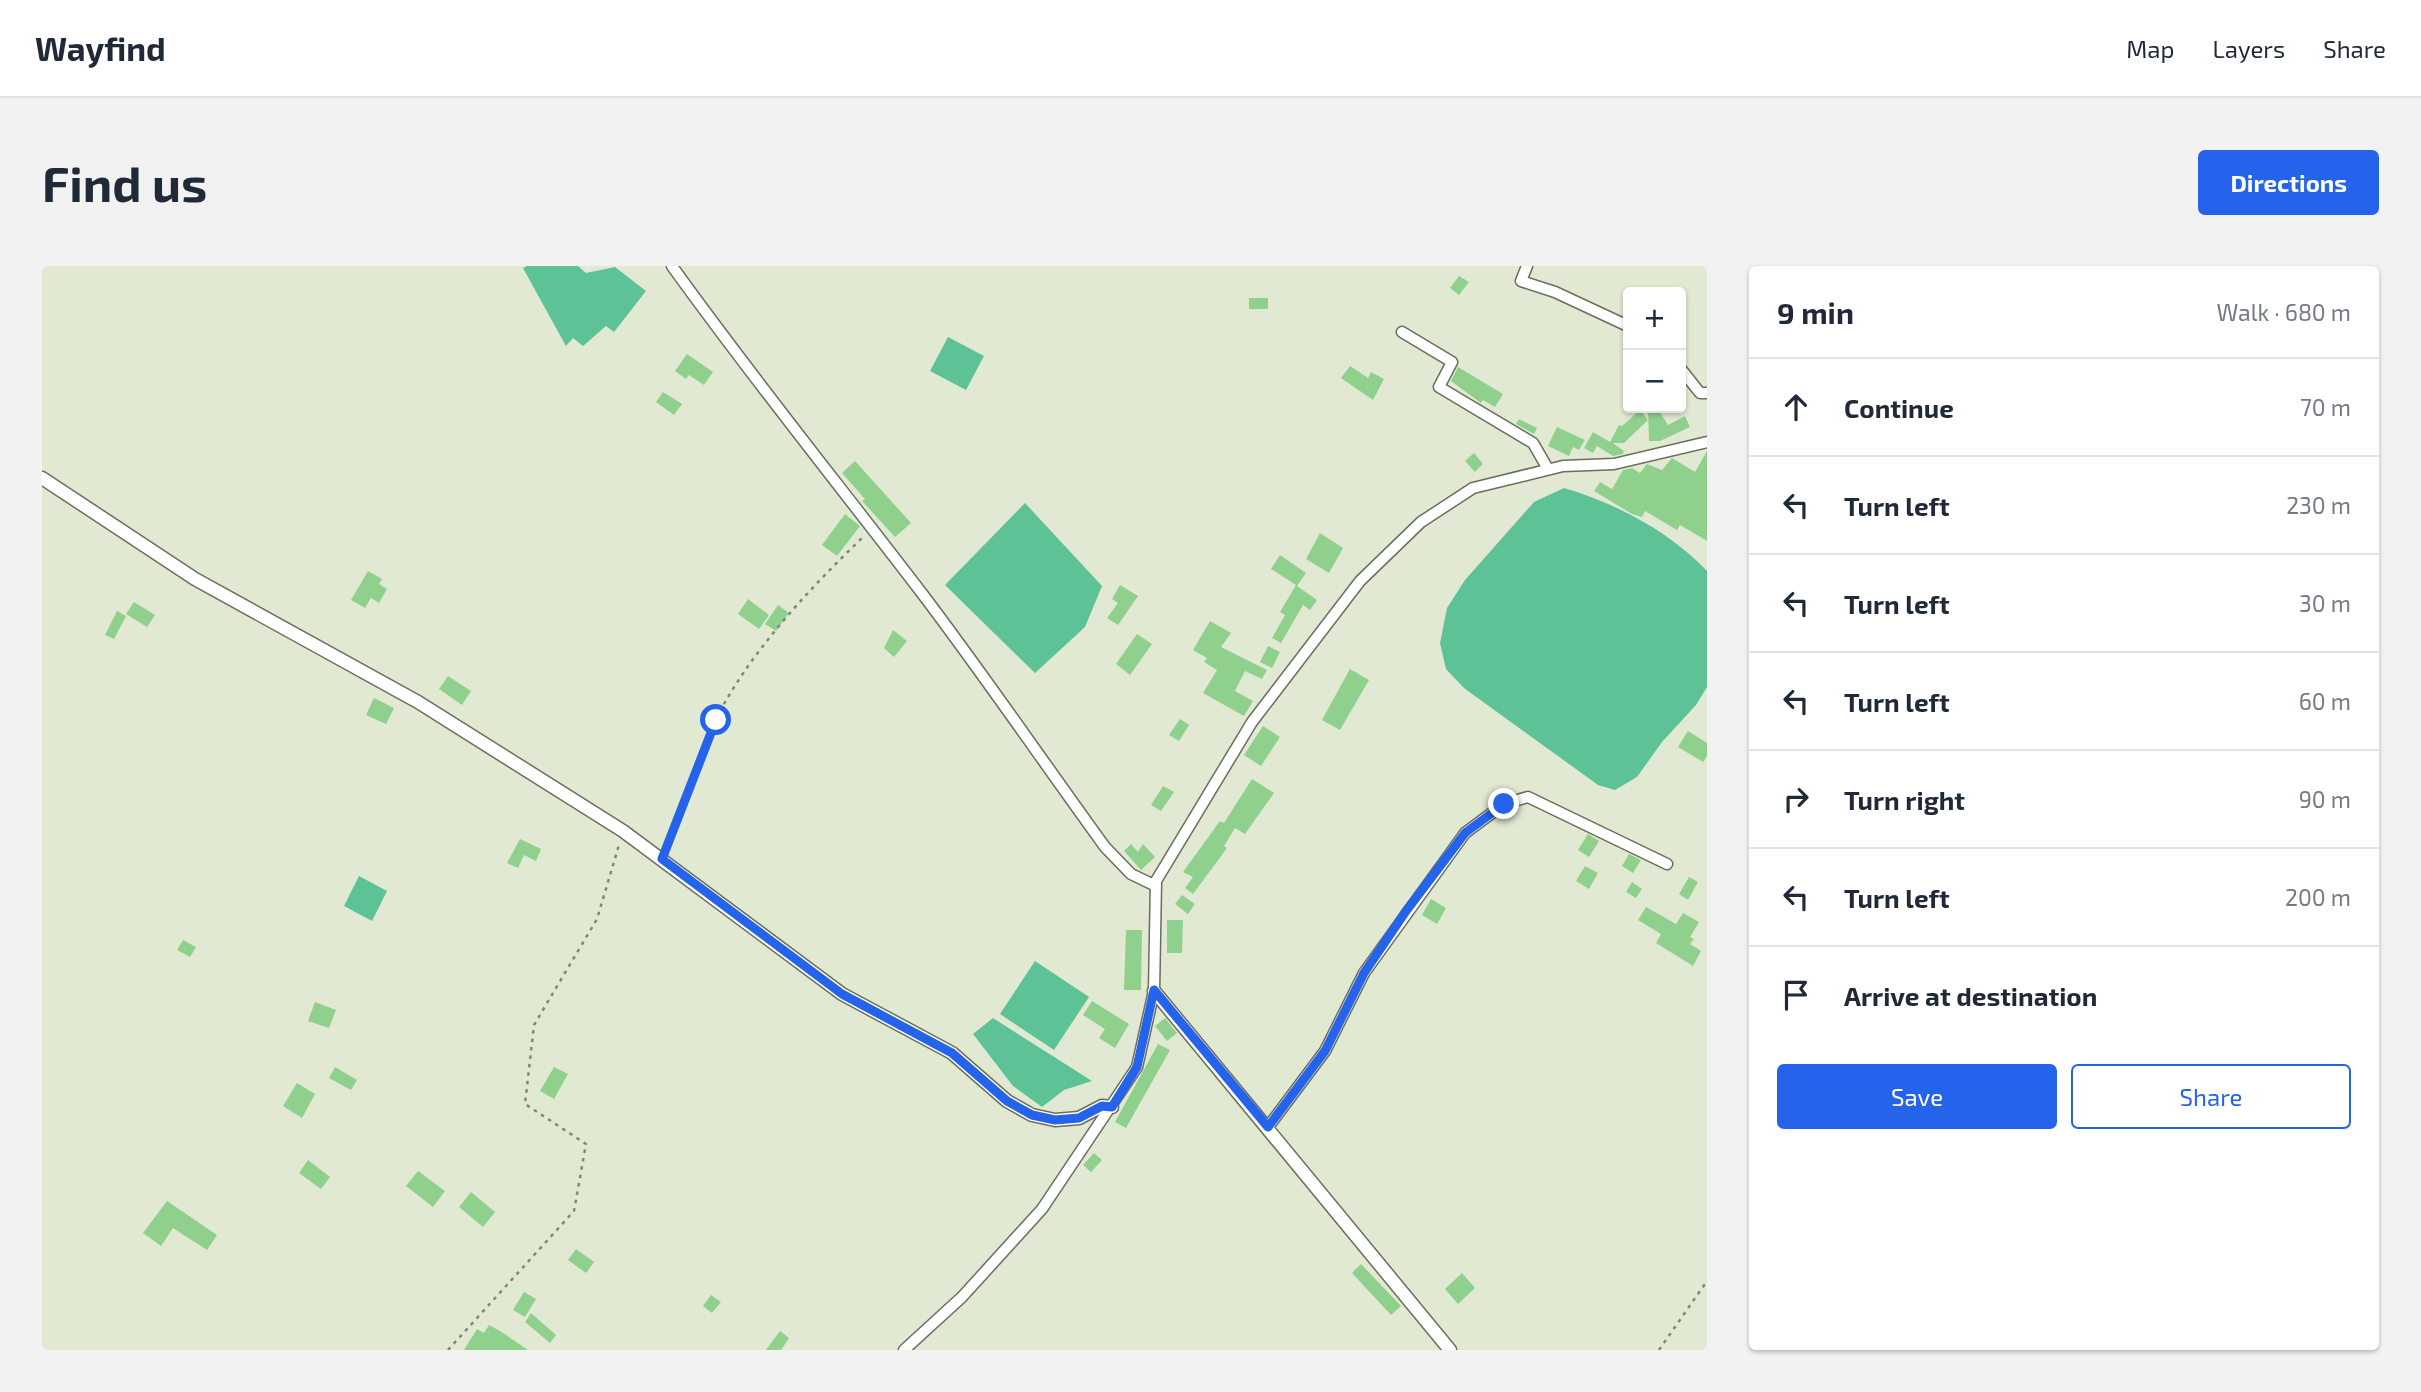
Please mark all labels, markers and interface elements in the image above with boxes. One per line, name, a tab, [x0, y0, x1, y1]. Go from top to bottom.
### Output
text: Wayfind	[35, 28, 166, 68]
text: Map	[2126, 34, 2174, 63]
text: Layers	[2212, 34, 2285, 63]
text: Share	[2323, 34, 2386, 63]
button: Directions	[2198, 150, 2379, 215]
text: Find us	[42, 153, 207, 212]
map controls	[1623, 287, 1686, 413]
button: +	[1623, 287, 1686, 350]
text: 9 min	[1777, 294, 1854, 330]
text: Walk · 680 m	[2217, 298, 2351, 326]
button: −	[1623, 350, 1686, 413]
icon: ahead	[1777, 388, 1815, 426]
text: Continue	[1844, 392, 1954, 423]
text: 70 m	[2300, 393, 2351, 421]
icon: left	[1777, 486, 1815, 524]
text: Turn left	[1844, 490, 1950, 521]
text: 230 m	[2286, 491, 2351, 519]
icon: left	[1777, 584, 1815, 622]
text: Turn left	[1844, 588, 1950, 619]
text: 30 m	[2299, 589, 2351, 617]
icon: left	[1777, 682, 1815, 720]
text: Turn left	[1844, 686, 1950, 717]
text: 60 m	[2299, 687, 2351, 715]
route start	[700, 704, 731, 735]
icon: right	[1777, 780, 1815, 818]
text: Turn right	[1844, 784, 1965, 815]
text: 90 m	[2299, 785, 2351, 813]
route end	[1488, 788, 1519, 819]
icon: left	[1777, 878, 1815, 916]
text: Turn left	[1844, 882, 1950, 913]
text: 200 m	[2285, 883, 2351, 911]
icon: arrive	[1777, 976, 1815, 1014]
text: Arrive at destination	[1844, 980, 2097, 1011]
button: Save	[1777, 1064, 2057, 1129]
button: Share	[2071, 1064, 2351, 1129]

